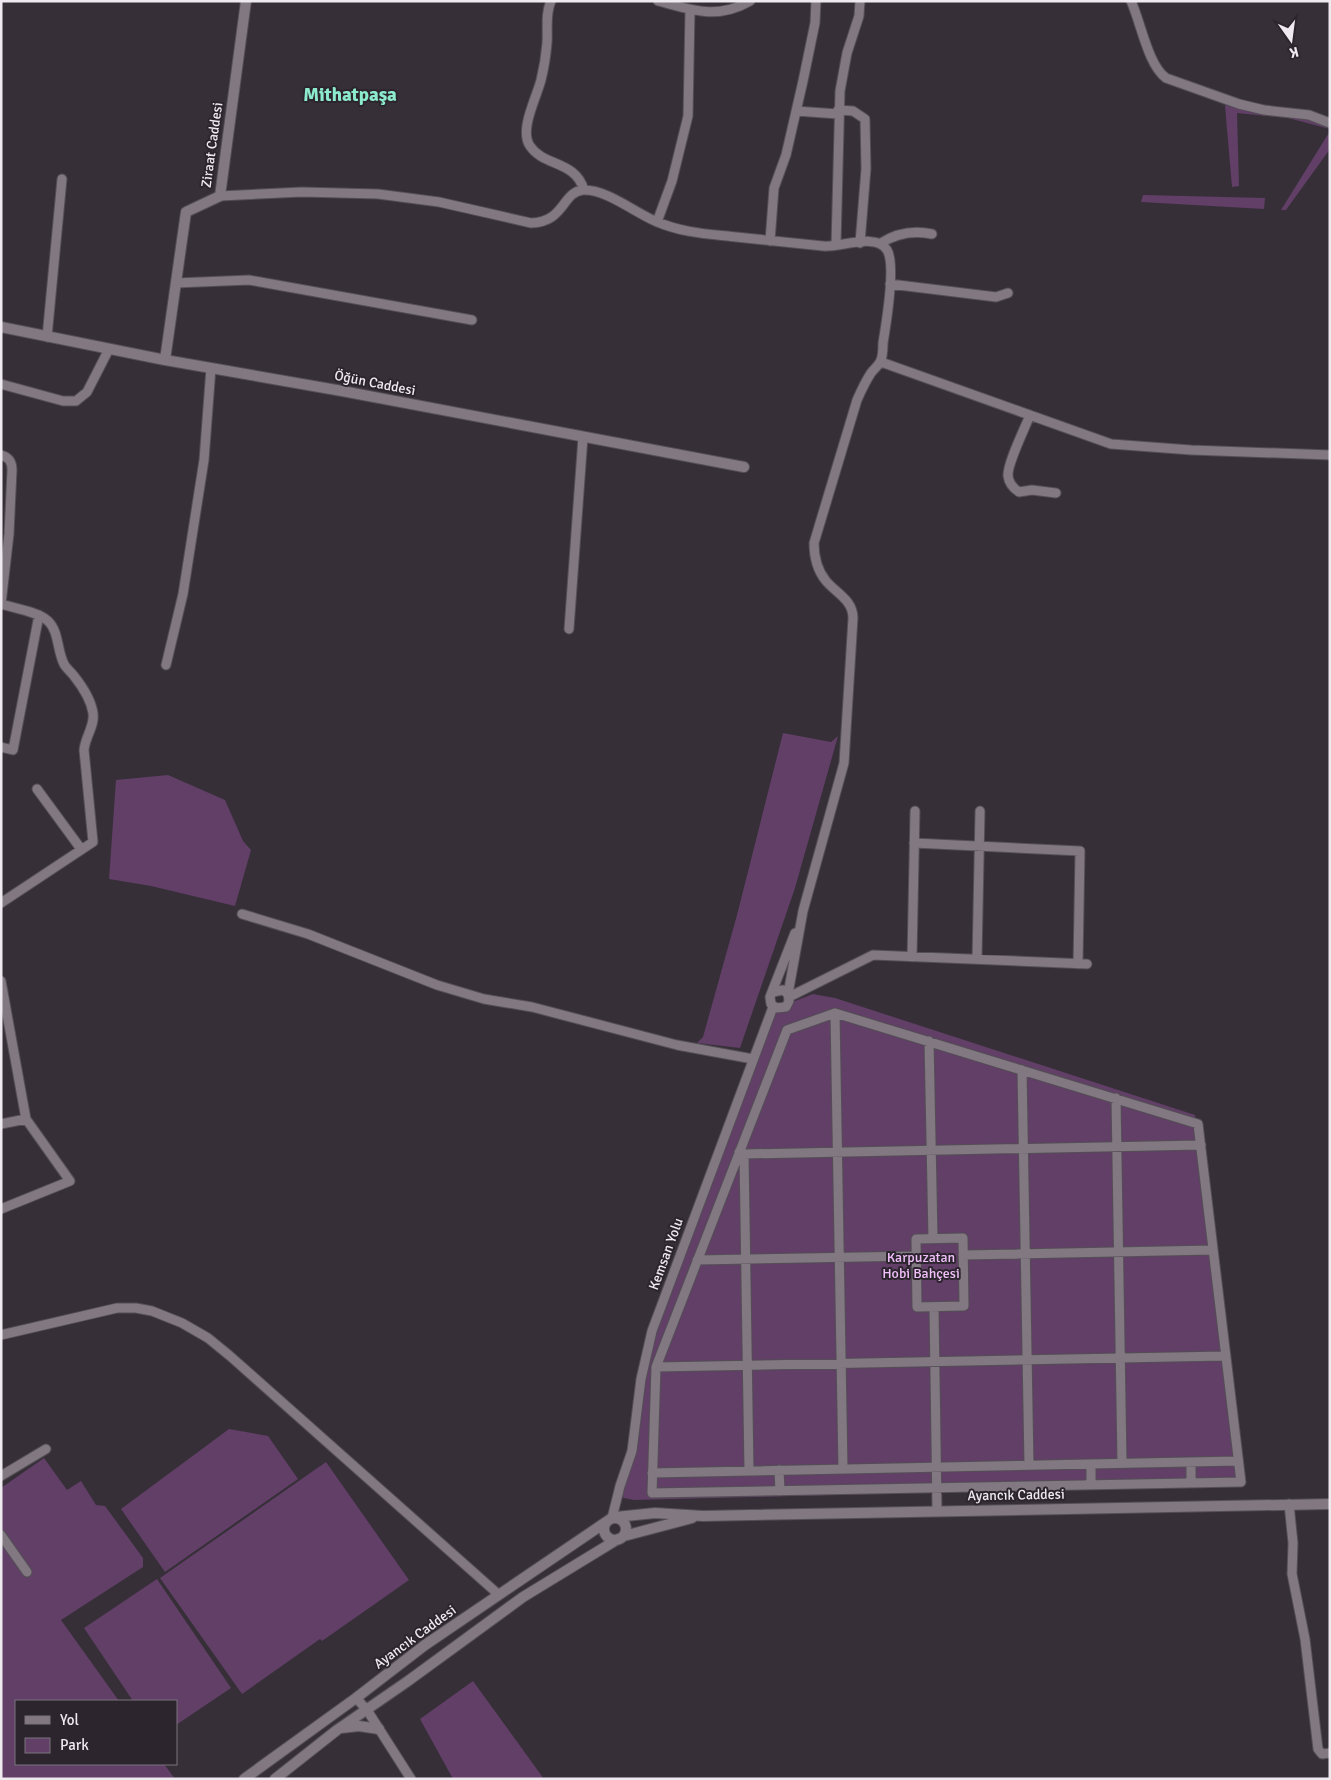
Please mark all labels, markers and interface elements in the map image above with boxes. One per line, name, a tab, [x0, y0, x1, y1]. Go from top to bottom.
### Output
north arrow	[1266, 15, 1316, 65]
text: K	[1287, 43, 1300, 62]
district label: Mithatpaşa	[303, 83, 397, 107]
street label: Ziraat Caddesi	[198, 101, 226, 189]
street label: Öğün Caddesi	[333, 367, 417, 399]
street label: Kemsan Yolu	[645, 1216, 687, 1292]
park label: Karpuzatan Hobi Bahçesi	[882, 1249, 960, 1282]
street label: Ayancık Caddesi	[967, 1486, 1065, 1504]
street label: Ayancık Caddesi	[371, 1602, 459, 1672]
legend	[15, 1700, 178, 1765]
text: Yol	[60, 1711, 79, 1729]
text: Park	[60, 1736, 89, 1754]

